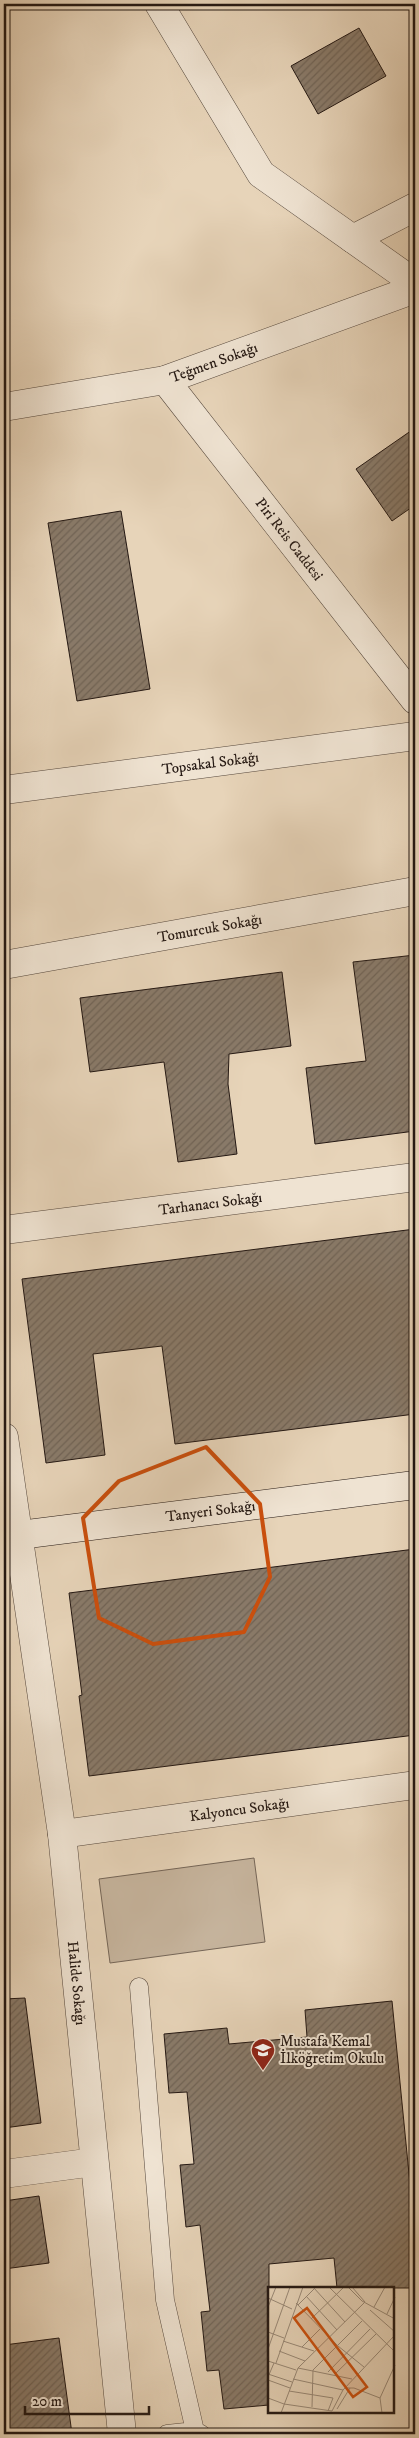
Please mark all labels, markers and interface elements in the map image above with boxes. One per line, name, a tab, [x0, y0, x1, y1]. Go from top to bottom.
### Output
street label: Teğmen Sokağı	[167, 338, 260, 387]
street label: Piri Reis Caddesi	[251, 494, 327, 585]
street label: Topsakal Sokağı	[161, 748, 260, 779]
street label: Tomurcuk Sokağı	[156, 910, 264, 947]
street label: Tarhanacı Sokağı	[158, 1188, 263, 1220]
street label: Tanyeri Sokağı	[164, 1496, 257, 1526]
street label: Kalyoncu Sokağı	[188, 1794, 291, 1826]
street label: Halide Sokağı	[63, 1940, 90, 2026]
place label: Mustafa Kemal İlköğretim Okulu	[280, 2032, 384, 2068]
school or university icon: Mustafa Kemal İlköğretim Okulu	[250, 2037, 276, 2071]
inset map	[268, 2287, 394, 2413]
scale bar	[25, 2383, 149, 2415]
text: 20 m	[32, 2392, 62, 2411]

